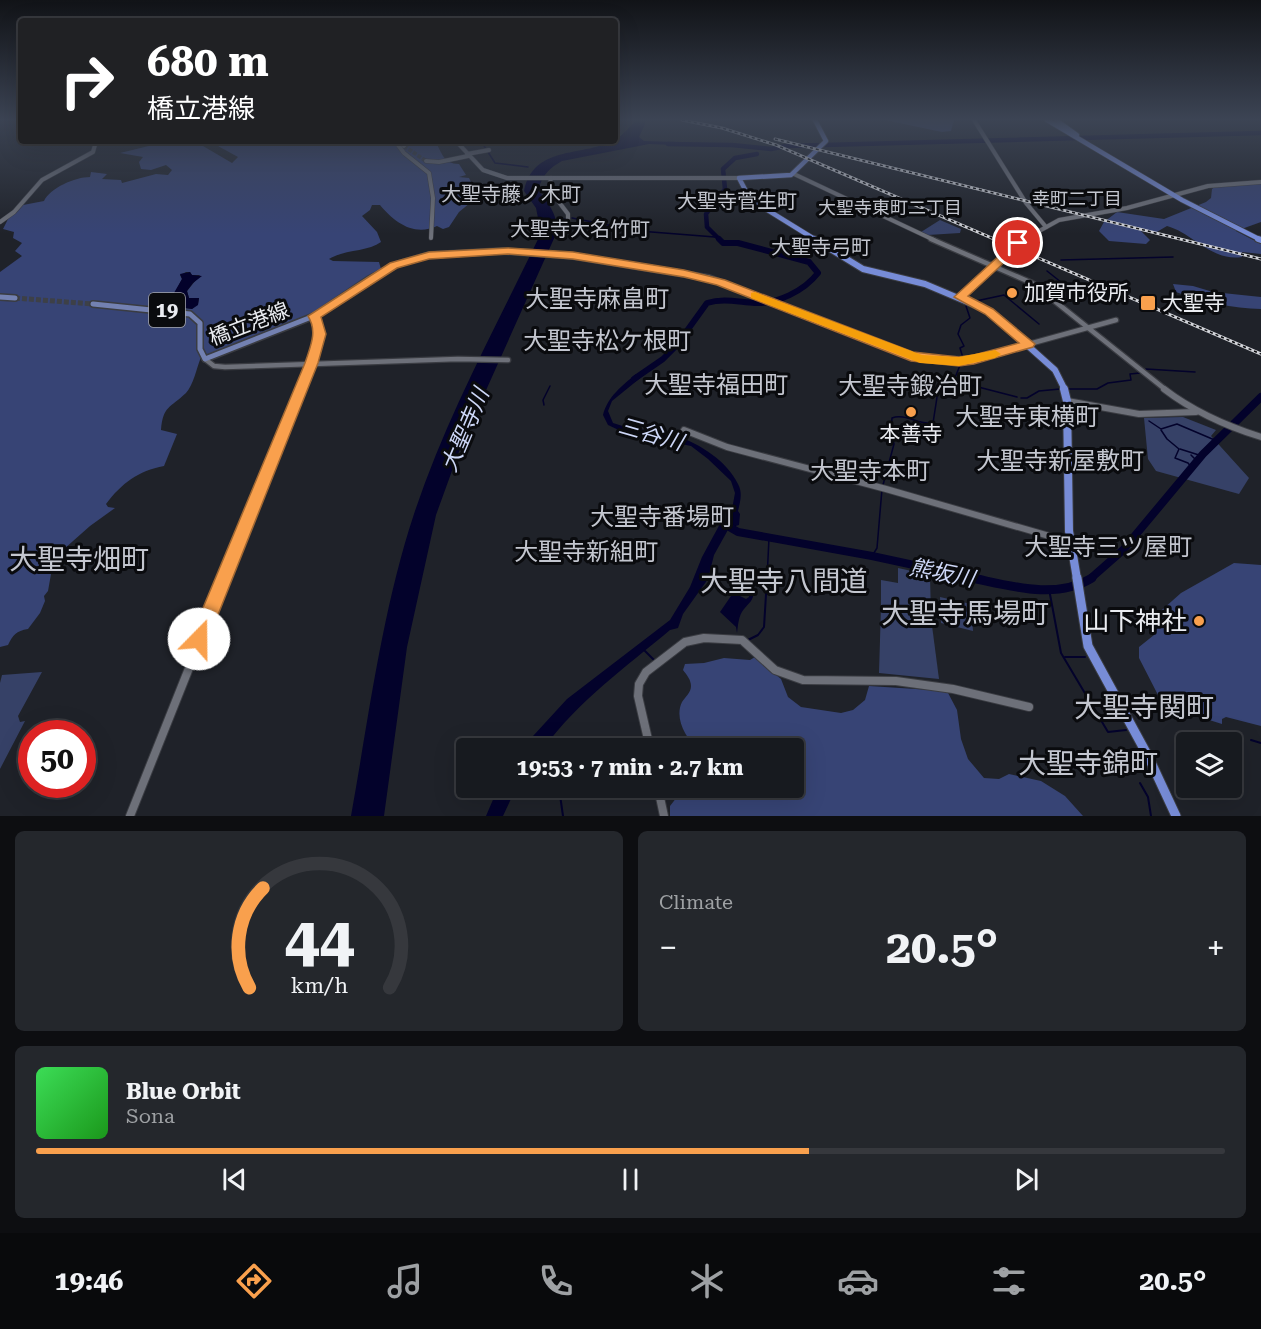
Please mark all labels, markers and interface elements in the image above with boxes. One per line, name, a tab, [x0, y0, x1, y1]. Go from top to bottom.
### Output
text: 680 m	[147, 37, 269, 86]
icon: right	[48, 42, 126, 120]
text: 橋立港線	[147, 93, 255, 125]
district label: 大聖寺藤ノ木町	[441, 182, 581, 206]
district label: 幸町二丁目	[1032, 188, 1122, 209]
district label: 大聖寺菅生町	[677, 189, 797, 213]
district label: 大聖寺東町二丁目	[818, 197, 962, 218]
district label: 大聖寺大名竹町	[510, 217, 650, 241]
pin	[992, 217, 1043, 268]
icon: arrive	[1001, 226, 1034, 259]
district label: 大聖寺弓町	[771, 235, 871, 259]
place label: 加賀市役所	[1024, 281, 1129, 305]
district label: 大聖寺麻畠町	[525, 285, 669, 313]
marker: 加賀市役所	[1005, 286, 1019, 300]
place label: 大聖寺	[1162, 291, 1225, 315]
road number: 19	[149, 293, 185, 327]
marker: 大聖寺	[1139, 294, 1157, 312]
street label: 橋立港線	[205, 298, 293, 350]
district label: 大聖寺松ケ根町	[523, 327, 691, 355]
district label: 大聖寺福田町	[644, 371, 788, 399]
district label: 大聖寺鍛冶町	[838, 372, 982, 400]
water label: 大聖寺川	[436, 383, 494, 475]
district label: 大聖寺東横町	[955, 403, 1099, 431]
marker: 本善寺	[904, 405, 918, 419]
water label: 三谷川	[616, 413, 688, 456]
place label: 本善寺	[880, 422, 943, 446]
district label: 大聖寺新屋敷町	[976, 447, 1144, 475]
district label: 大聖寺本町	[810, 457, 930, 485]
district label: 大聖寺番場町	[590, 503, 734, 531]
district label: 大聖寺三ツ屋町	[1024, 533, 1192, 561]
district label: 大聖寺新組町	[514, 538, 658, 566]
district label: 大聖寺畑町	[9, 543, 149, 576]
water label: 熊坂川	[907, 554, 979, 592]
district label: 大聖寺八間道	[700, 565, 868, 598]
district label: 大聖寺馬場町	[881, 597, 1049, 630]
place label: 山下神社	[1083, 606, 1187, 636]
position arrow	[167, 607, 231, 671]
marker: 山下神社	[1192, 614, 1206, 628]
district label: 大聖寺関町	[1074, 691, 1214, 724]
speed limit sign: 50	[18, 720, 96, 798]
map controls	[1176, 732, 1242, 798]
button: layers	[1176, 732, 1242, 798]
district label: 大聖寺錦町	[1018, 747, 1158, 780]
text: 19:53 · 7 min · 2.7 km	[517, 755, 743, 780]
text: Climate	[659, 890, 733, 914]
text: 44	[284, 904, 354, 977]
text: 20.5°	[886, 921, 998, 974]
text: −	[659, 928, 677, 967]
text: +	[1207, 928, 1225, 967]
text: km/h	[290, 973, 348, 998]
text: Blue Orbit	[126, 1079, 241, 1104]
text: Sona	[126, 1104, 175, 1128]
icon: previous	[218, 1163, 251, 1196]
icon: pause	[614, 1163, 647, 1196]
icon: next	[1010, 1163, 1043, 1196]
icon: directions	[233, 1260, 275, 1302]
icon: music	[384, 1260, 426, 1302]
icon: phone	[535, 1260, 577, 1302]
icon: climate	[686, 1260, 728, 1302]
icon: car	[837, 1260, 879, 1302]
icon: filters	[988, 1260, 1030, 1302]
text: 19:46	[55, 1265, 123, 1297]
text: 20.5°	[1139, 1265, 1206, 1297]

